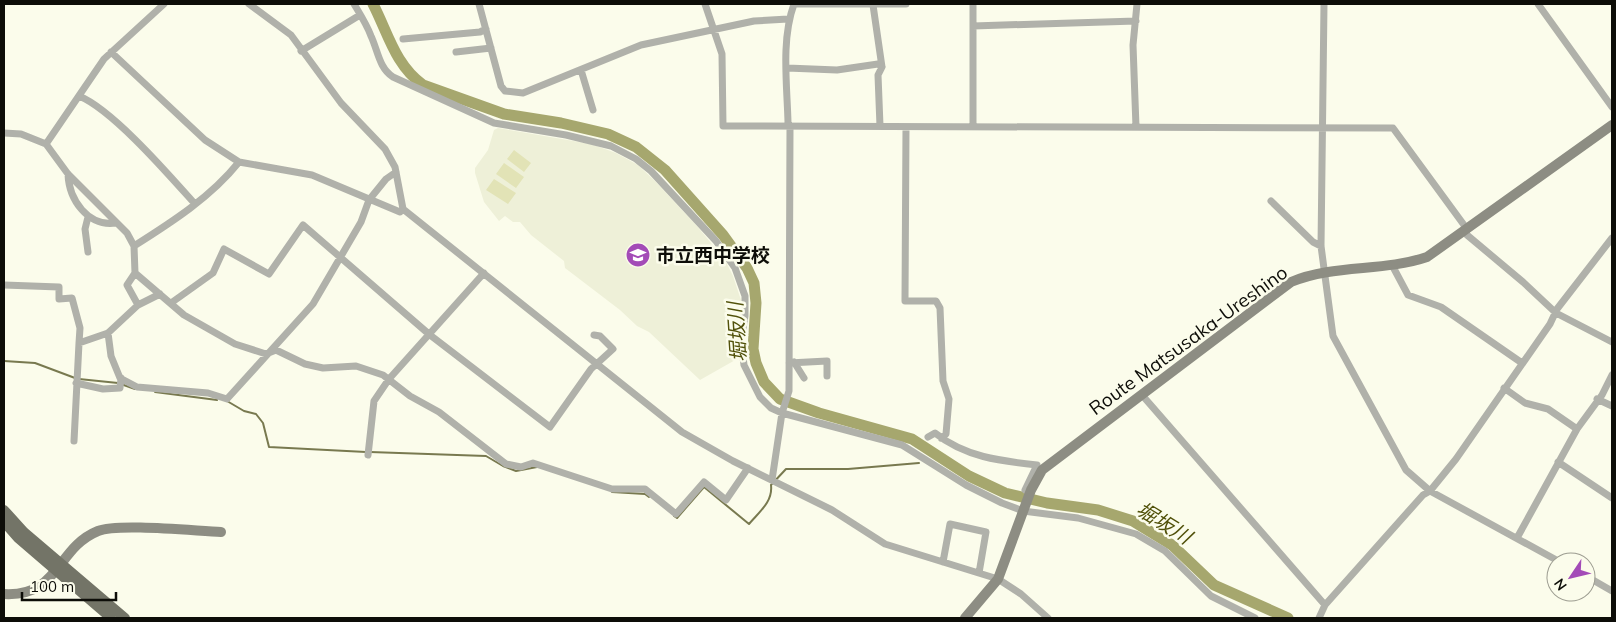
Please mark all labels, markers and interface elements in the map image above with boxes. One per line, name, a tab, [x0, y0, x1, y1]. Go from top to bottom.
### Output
school or university icon: 市立西中学校	[625, 242, 651, 268]
place label: 市立西中学校	[656, 243, 770, 267]
street label: Route Matsusaka-Ureshino	[1084, 260, 1292, 420]
water label: 堀坂川	[722, 299, 751, 363]
water label: 堀坂川	[1132, 496, 1198, 550]
north arrow	[1546, 552, 1596, 602]
scale bar	[22, 570, 116, 602]
text: N	[1550, 575, 1571, 594]
text: 100 m	[30, 577, 74, 596]

